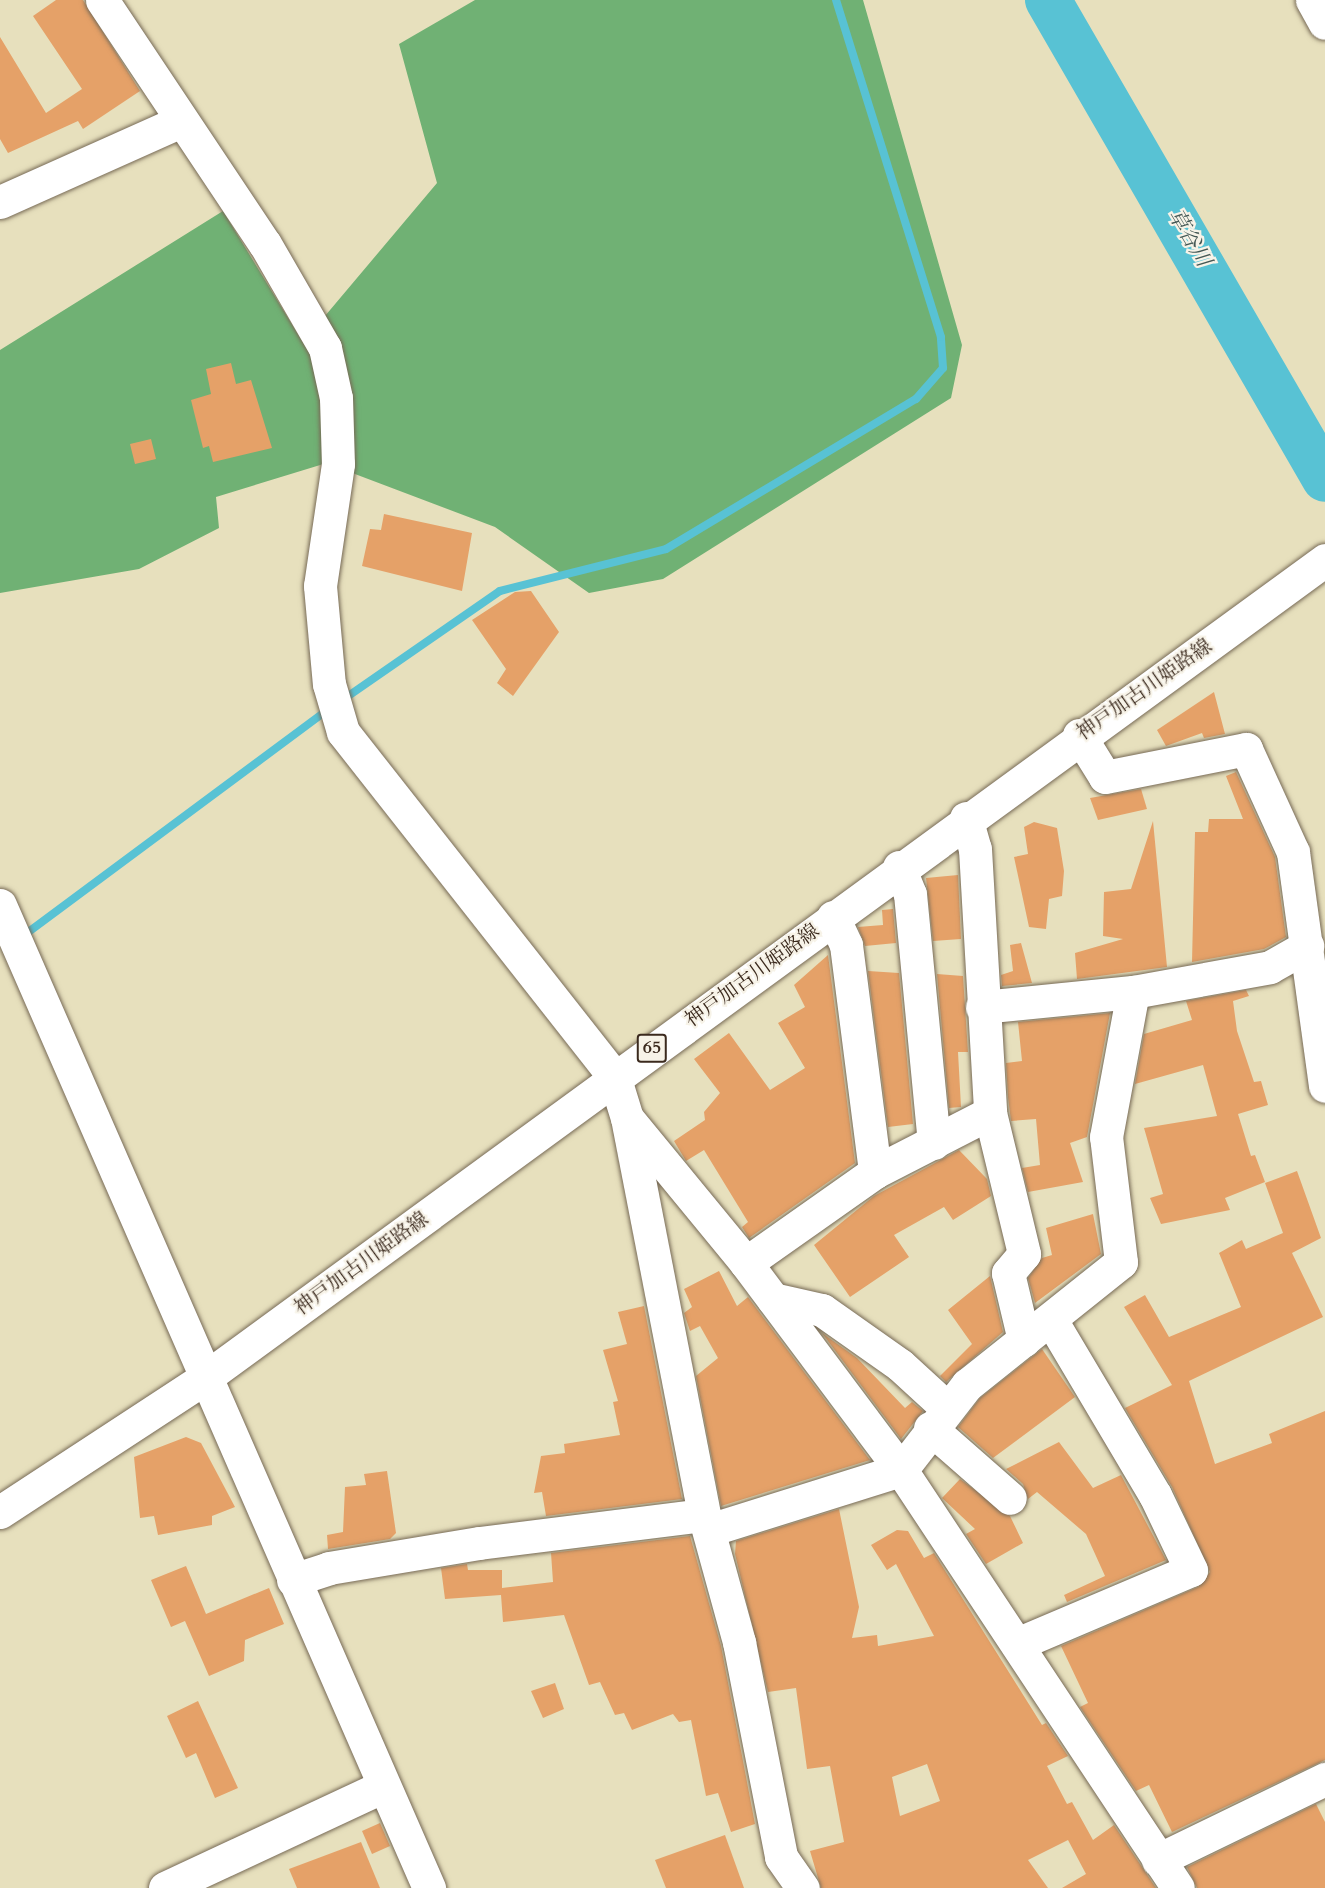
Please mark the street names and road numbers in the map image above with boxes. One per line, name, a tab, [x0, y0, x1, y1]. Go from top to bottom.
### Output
street label: 神戸加古川姫路線	[1072, 633, 1216, 745]
street label: 神戸加古川姫路線	[680, 918, 824, 1032]
road number: 65	[636, 1033, 668, 1063]
street label: 神戸加古川姫路線	[289, 1206, 433, 1320]

